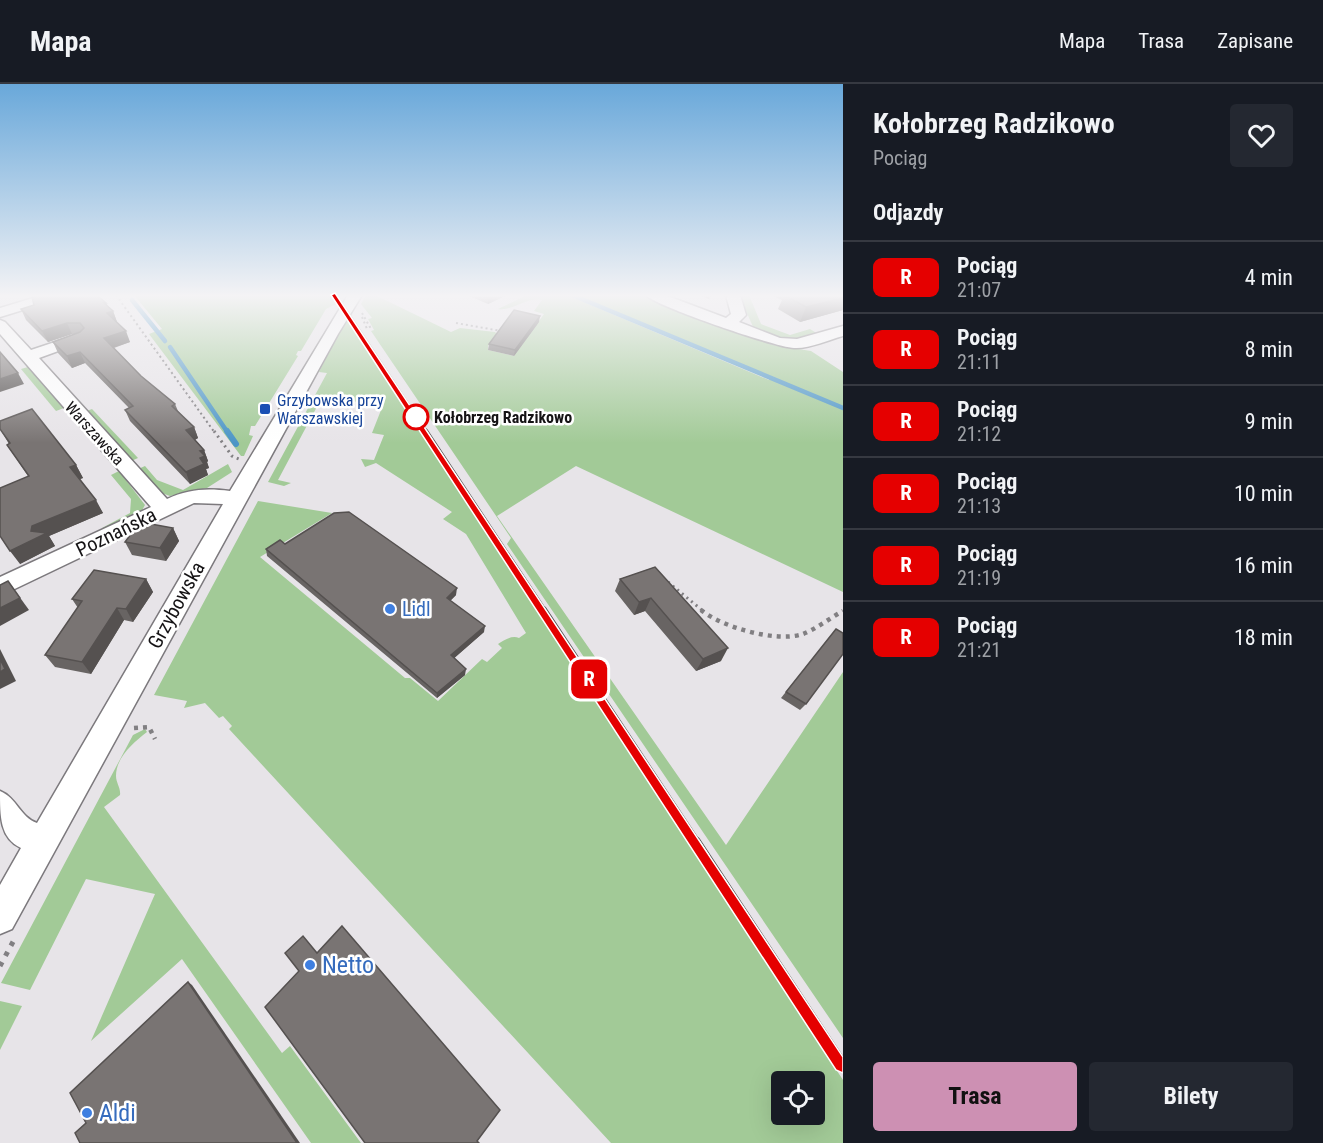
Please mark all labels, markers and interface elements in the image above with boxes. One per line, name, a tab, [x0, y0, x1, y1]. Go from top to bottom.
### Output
text: Mapa	[30, 25, 91, 58]
text: Mapa	[1059, 29, 1105, 53]
text: Trasa	[1138, 29, 1184, 53]
text: Zapisane	[1217, 29, 1293, 53]
button: heart	[1230, 104, 1293, 167]
text: Kołobrzeg Radzikowo	[873, 107, 1115, 140]
text: Pociąg	[873, 146, 927, 170]
text: Odjazdy	[873, 200, 943, 225]
text: Pociąg	[957, 253, 1017, 278]
text: R	[900, 265, 912, 289]
text: 4 min	[1245, 265, 1293, 290]
text: 21:07	[957, 278, 1001, 302]
text: Pociąg	[957, 325, 1017, 350]
text: R	[900, 337, 912, 361]
text: 8 min	[1245, 337, 1293, 362]
text: 21:11	[957, 350, 1001, 374]
place label: Grzybowska przy Warszawskiej	[277, 391, 384, 428]
text: Pociąg	[957, 397, 1017, 422]
street label: Warszawska	[61, 398, 128, 469]
marker: Grzybowska przy Warszawskiej	[258, 402, 272, 416]
marker: Kołobrzeg Radzikowo	[403, 404, 429, 430]
place label: Kołobrzeg Radzikowo	[434, 408, 572, 427]
text: R	[900, 409, 912, 433]
text: 9 min	[1245, 409, 1293, 434]
text: 21:12	[957, 422, 1001, 446]
text: Pociąg	[957, 469, 1017, 494]
text: R	[900, 481, 912, 505]
text: 10 min	[1234, 481, 1293, 506]
text: 21:13	[957, 494, 1001, 518]
street label: Poznańska	[72, 502, 160, 562]
text: Pociąg	[957, 541, 1017, 566]
text: R	[900, 553, 912, 577]
text: 16 min	[1234, 553, 1293, 578]
street label: Grzybowska	[142, 557, 210, 653]
text: 21:19	[957, 566, 1001, 590]
place label: Lidl	[402, 597, 431, 621]
marker: Lidl	[383, 602, 397, 616]
text: Pociąg	[957, 613, 1017, 638]
text: R	[900, 625, 912, 649]
text: 18 min	[1234, 625, 1293, 650]
text: 21:21	[957, 638, 1001, 662]
line badge: R	[570, 660, 608, 698]
text: R	[583, 667, 595, 691]
place label: Netto	[322, 951, 374, 979]
marker: Netto	[303, 958, 317, 972]
button: Trasa	[873, 1062, 1077, 1131]
button: Bilety	[1089, 1062, 1293, 1131]
map controls	[771, 1071, 825, 1125]
button: locate	[771, 1071, 825, 1125]
place label: Aldi	[99, 1099, 136, 1127]
marker: Aldi	[80, 1106, 94, 1120]

